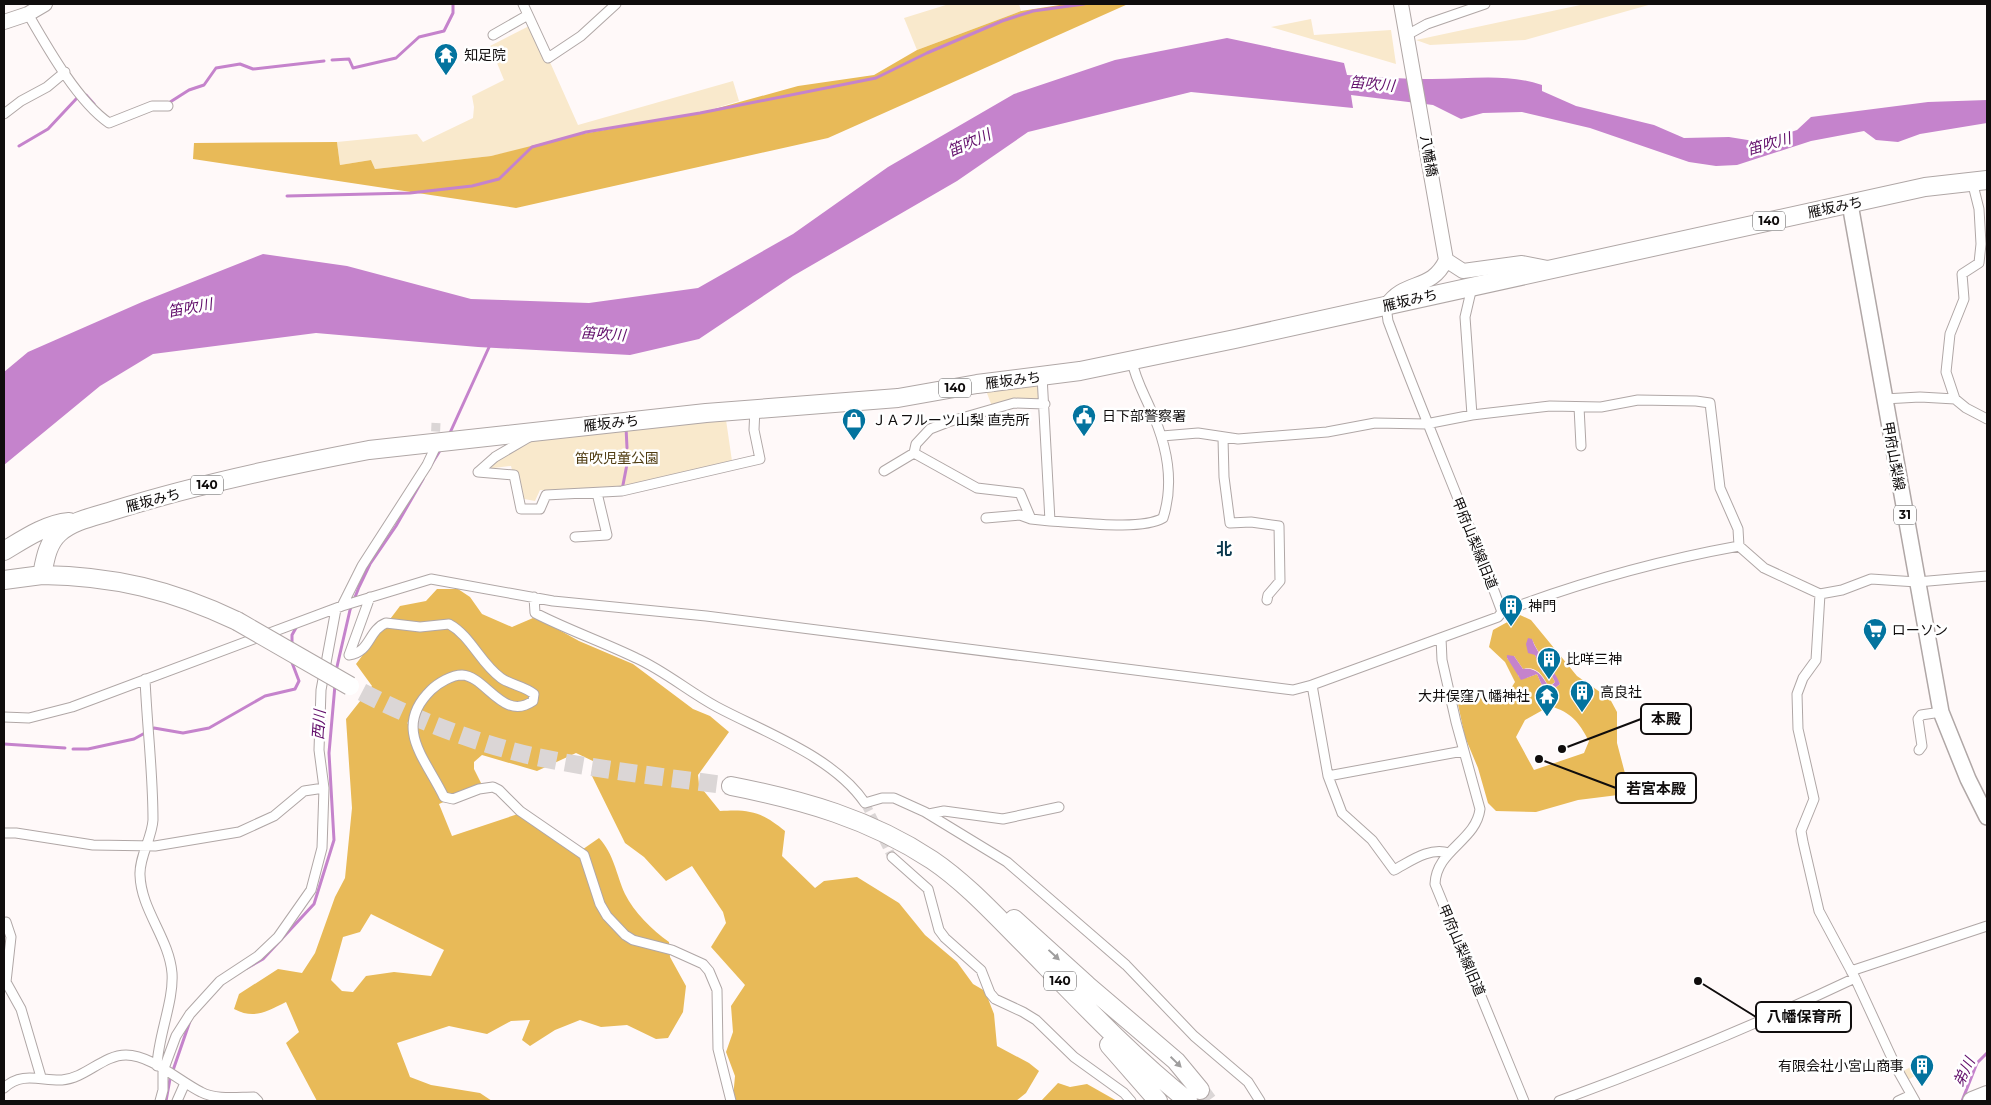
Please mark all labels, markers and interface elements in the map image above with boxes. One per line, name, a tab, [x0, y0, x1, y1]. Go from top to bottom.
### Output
temple icon: 知足院	[433, 42, 459, 76]
place label: 知足院	[464, 46, 506, 64]
water label: 笛吹川	[1349, 72, 1397, 95]
water label: 笛吹川	[944, 124, 995, 160]
water label: 笛吹川	[1745, 128, 1795, 159]
street label: 八幡橋	[1416, 134, 1442, 178]
street label: 雁坂みち	[1806, 192, 1864, 222]
road number: 140	[1753, 212, 1785, 230]
street label: 雁坂みち	[1381, 285, 1439, 315]
water label: 笛吹川	[166, 294, 216, 321]
water label: 笛吹川	[580, 322, 628, 345]
street label: 雁坂みち	[984, 368, 1042, 392]
road number: 140	[939, 378, 971, 398]
public building icon: 日下部警察署	[1071, 403, 1097, 437]
shop icon: ＪＡフルーツ山梨 直売所	[841, 407, 867, 441]
place label: 日下部警察署	[1102, 407, 1186, 425]
street label: 雁坂みち	[582, 411, 640, 435]
place label: ＪＡフルーツ山梨 直売所	[872, 411, 1029, 429]
street label: 甲府山梨線	[1879, 420, 1909, 492]
park label: 笛吹児童公園	[575, 449, 659, 467]
road number: 140	[191, 476, 223, 494]
street label: 雁坂みち	[124, 484, 182, 516]
street label: 甲府山梨線旧道	[1448, 494, 1502, 592]
road number: 31	[1894, 506, 1916, 524]
district label: 北	[1216, 540, 1232, 559]
building icon: 神門	[1498, 593, 1524, 627]
place label: 神門	[1528, 597, 1556, 615]
supermarket icon: ローソン	[1862, 617, 1888, 651]
place label: ローソン	[1892, 621, 1948, 639]
building icon: 比咩三神	[1536, 646, 1562, 680]
place label: 比咩三神	[1566, 650, 1622, 668]
building icon: 高良社	[1569, 679, 1595, 713]
temple icon: 大井俣窪八幡神社	[1534, 683, 1560, 717]
place label: 高良社	[1600, 683, 1642, 701]
place label: 大井俣窪八幡神社	[1418, 687, 1530, 705]
callout: 本殿	[1641, 704, 1691, 734]
water label: 西川	[308, 707, 329, 741]
text: 本殿	[1651, 709, 1681, 728]
callout: 若宮本殿	[1616, 773, 1696, 803]
text: 若宮本殿	[1626, 779, 1686, 798]
street label: 甲府山梨線旧道	[1435, 901, 1489, 999]
one-way arrow	[1047, 949, 1059, 961]
road number: 140	[1044, 971, 1076, 990]
callout: 八幡保育所	[1756, 1002, 1851, 1032]
text: 八幡保育所	[1766, 1007, 1842, 1026]
water label: 弟川	[1948, 1052, 1980, 1089]
building icon: 有限会社小宮山商事	[1909, 1053, 1935, 1087]
one-way arrow	[1170, 1056, 1182, 1068]
place label: 有限会社小宮山商事	[1778, 1057, 1904, 1075]

